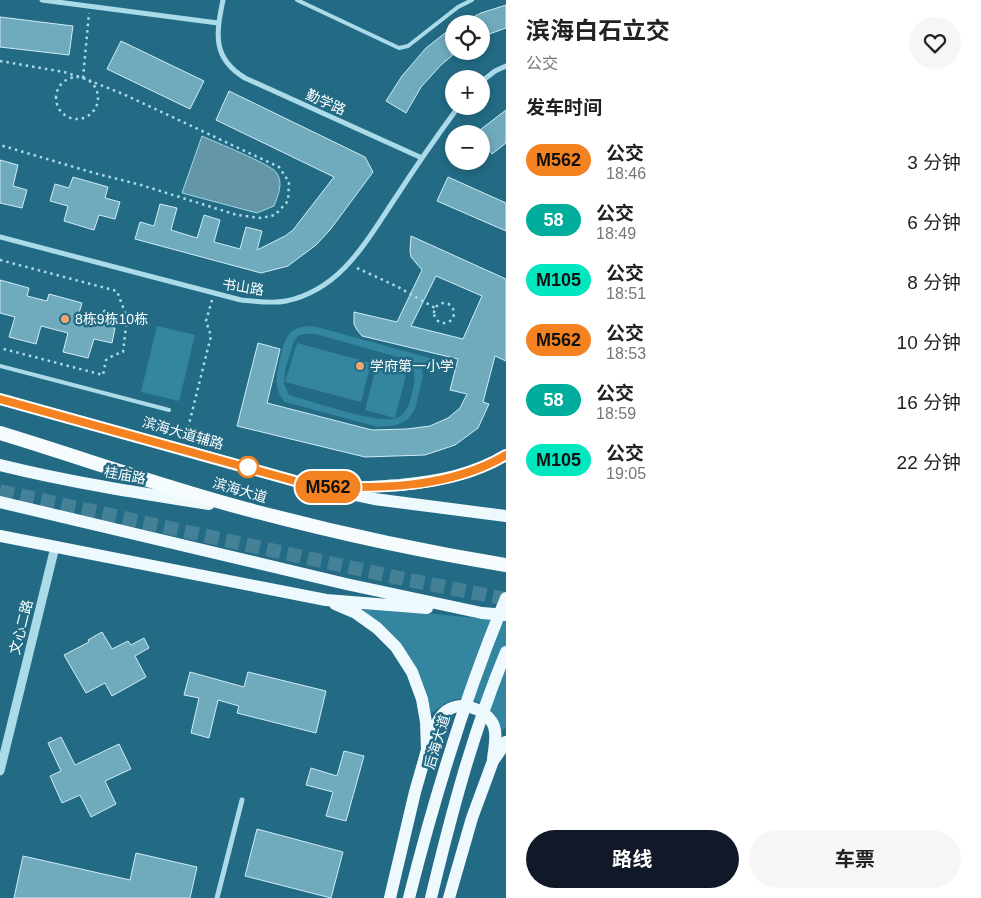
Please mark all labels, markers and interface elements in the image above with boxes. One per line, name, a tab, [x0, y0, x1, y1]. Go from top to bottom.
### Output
map controls	[445, 15, 490, 170]
button: locate	[445, 15, 490, 60]
text: 滨海白石立交	[526, 17, 670, 44]
button: heart	[909, 17, 961, 69]
text: 公交	[526, 55, 558, 72]
button: +	[445, 70, 490, 115]
street label: 勤学路	[304, 86, 348, 118]
text: 发车时间	[526, 97, 602, 118]
button: −	[445, 125, 490, 170]
text: 公交	[606, 143, 644, 164]
text: M562	[536, 150, 581, 170]
text: 3 分钟	[907, 152, 961, 173]
text: 18:46	[606, 165, 646, 182]
text: 公交	[596, 203, 634, 224]
text: 58	[543, 210, 564, 230]
text: 6 分钟	[907, 212, 961, 233]
text: 18:49	[596, 225, 636, 242]
text: 公交	[606, 263, 644, 284]
text: M105	[536, 270, 581, 290]
text: 8 分钟	[907, 272, 961, 293]
street label: 书山路	[221, 276, 265, 298]
text: 18:51	[606, 285, 646, 302]
place label: 8栋9栋10栋	[75, 311, 148, 327]
marker: 8栋9栋10栋	[59, 313, 71, 325]
text: 公交	[606, 323, 644, 344]
text: M562	[536, 330, 581, 350]
text: 10 分钟	[897, 332, 961, 353]
text: 18:53	[606, 345, 646, 362]
place label: 学府第一小学	[370, 358, 454, 374]
marker: 学府第一小学	[354, 360, 366, 372]
text: 公交	[596, 383, 634, 404]
text: 58	[543, 390, 564, 410]
text: 16 分钟	[897, 392, 961, 413]
text: 18:59	[596, 405, 636, 422]
street label: 滨海大道辅路	[140, 414, 226, 452]
text: 公交	[606, 443, 644, 464]
text: M105	[536, 450, 581, 470]
text: 22 分钟	[897, 452, 961, 473]
unlabelled marker	[237, 456, 259, 478]
street label: 桂庙路	[103, 463, 147, 487]
text: 19:05	[606, 465, 646, 482]
line badge: M562	[293, 471, 363, 503]
street label: 滨海大道	[211, 475, 269, 505]
text: M562	[305, 477, 351, 497]
street label: 文心二路	[6, 598, 36, 656]
street label: 后海大道	[421, 713, 453, 771]
button: 路线	[526, 830, 739, 888]
button: 车票	[749, 830, 961, 888]

